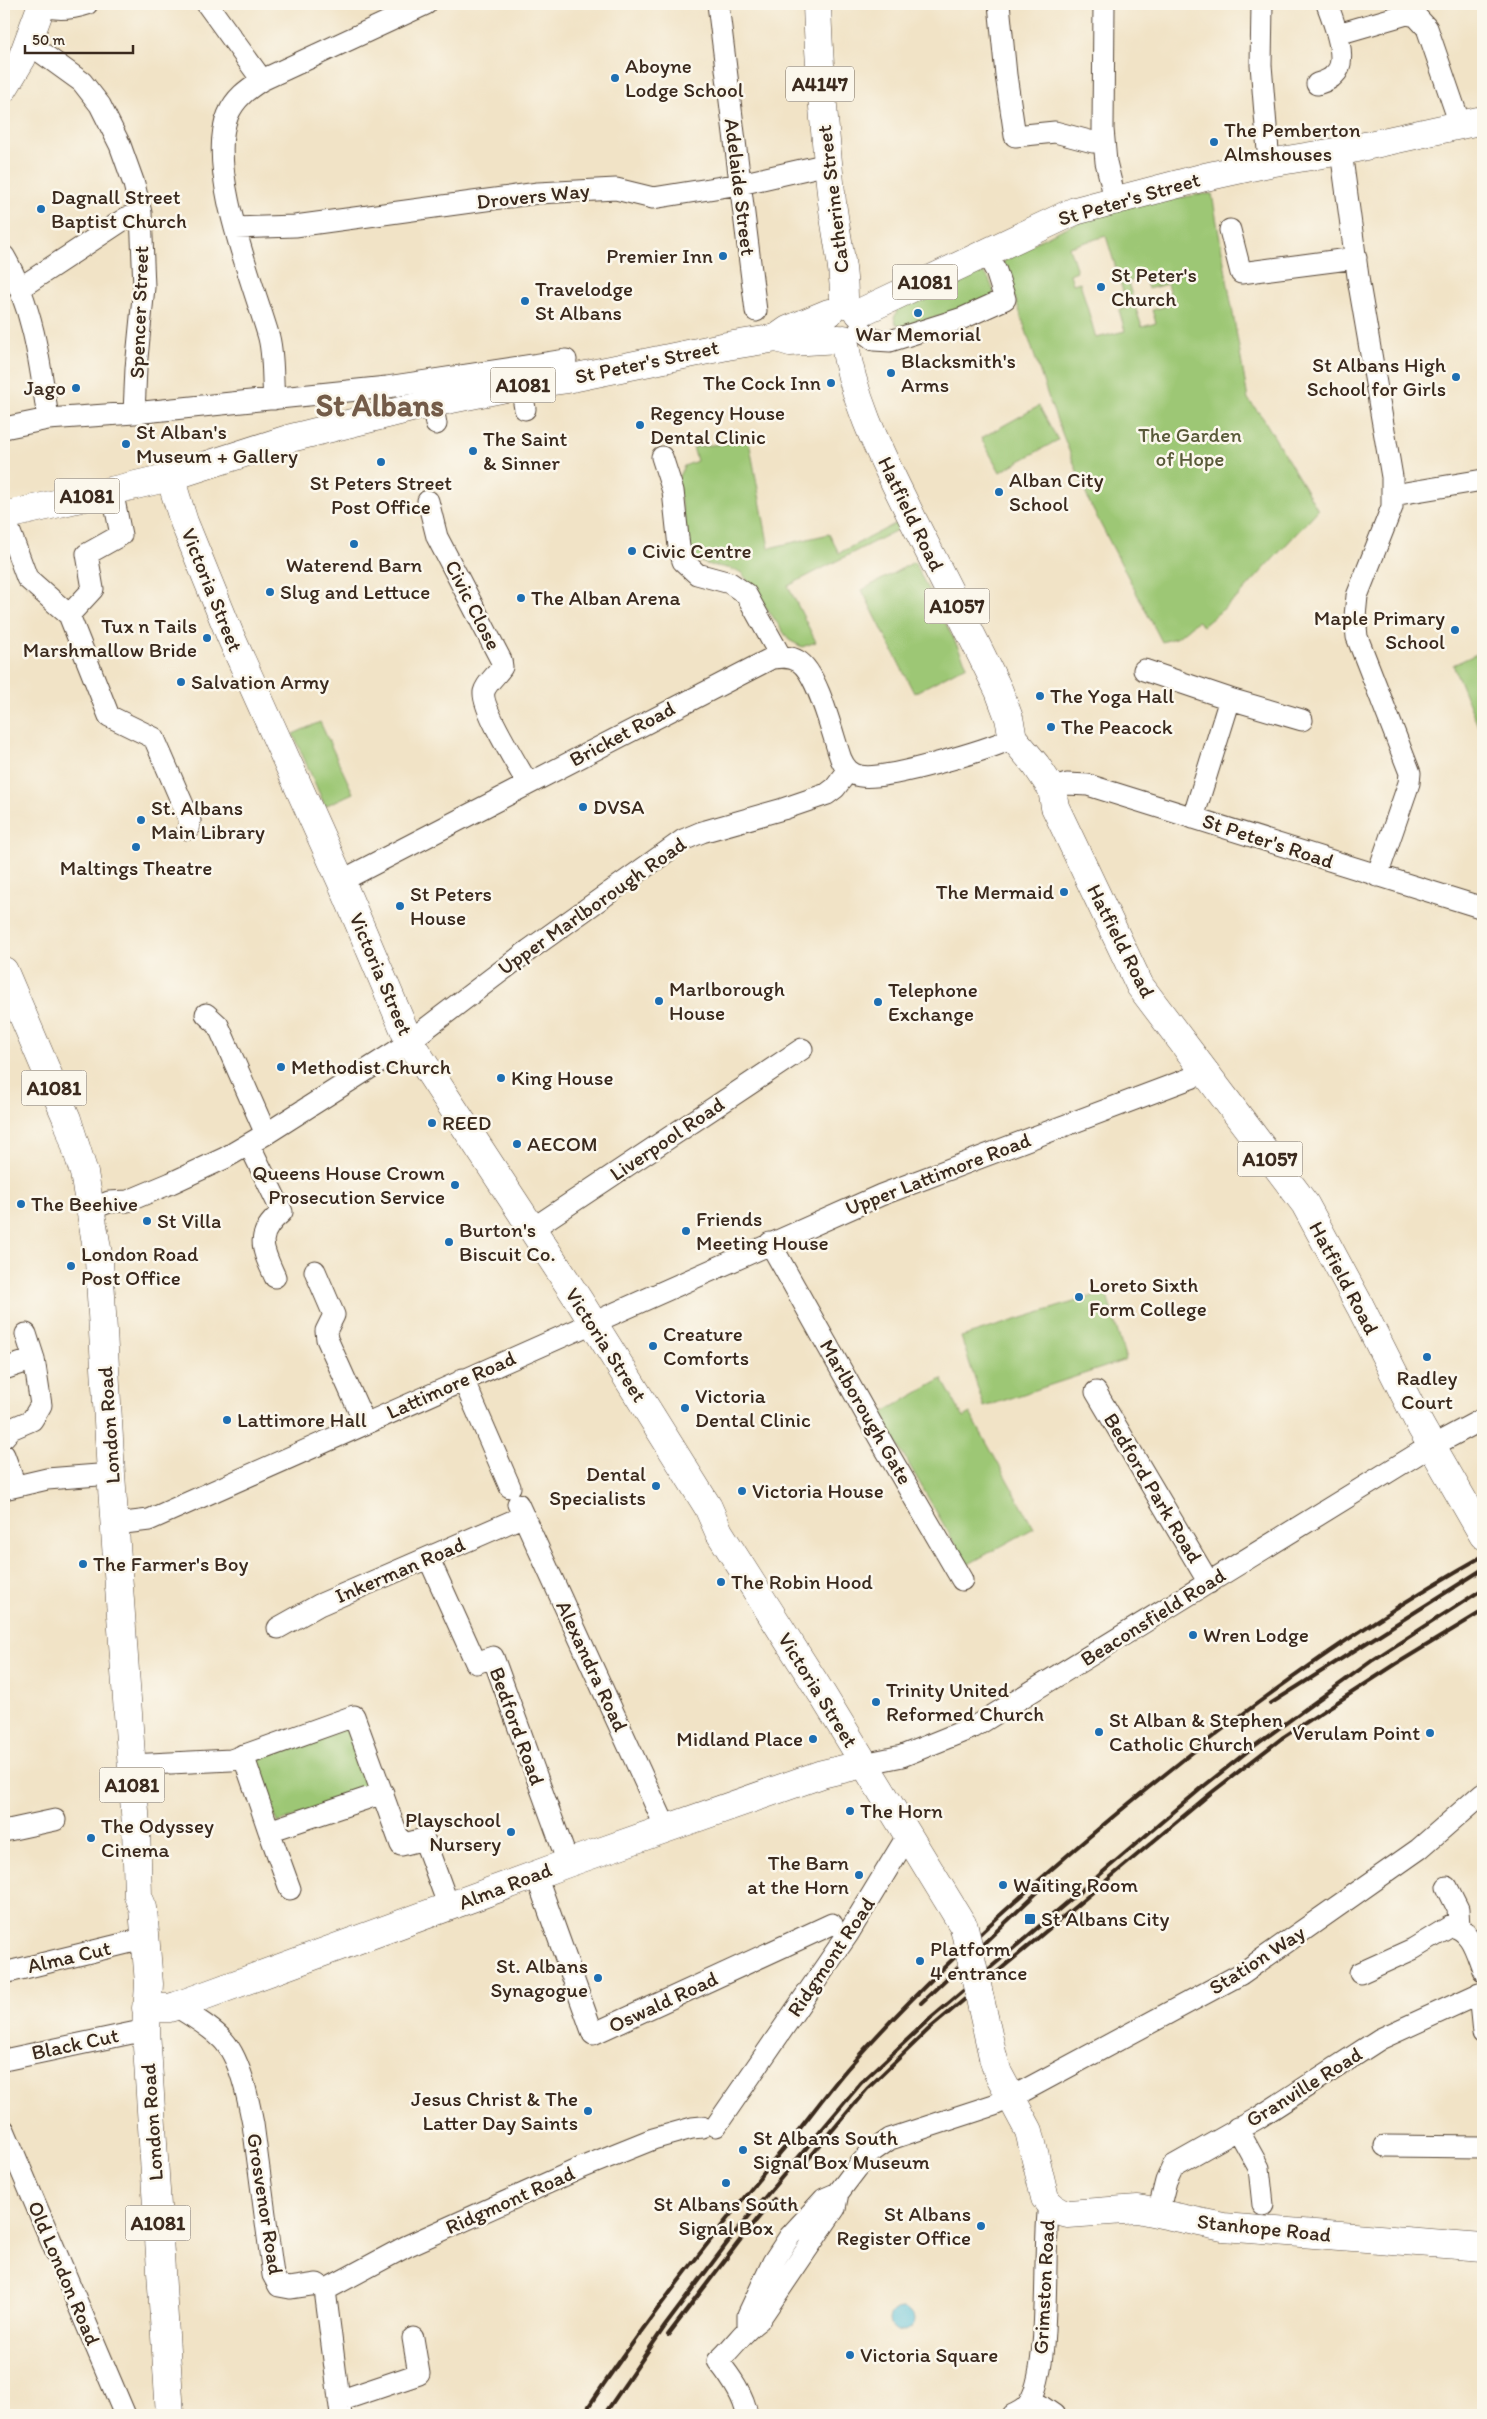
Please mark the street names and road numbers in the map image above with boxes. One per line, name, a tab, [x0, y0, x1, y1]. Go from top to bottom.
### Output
road number: A4147	[786, 66, 854, 102]
street label: Adelaide Street	[720, 117, 761, 257]
street label: Catherine Street	[811, 123, 854, 275]
street label: St Peter's Street	[1055, 166, 1203, 231]
street label: Drovers Way	[475, 177, 591, 214]
street label: Spencer Street	[124, 245, 153, 379]
road number: A1081	[892, 264, 958, 300]
street label: St Peter's Street	[573, 334, 721, 389]
road number: A1081	[490, 368, 556, 402]
street label: Hatfield Road	[873, 452, 950, 576]
road number: A1081	[54, 478, 120, 514]
street label: Victoria Street	[176, 524, 249, 655]
street label: Civic Close	[440, 556, 507, 654]
road number: A1057	[924, 588, 990, 624]
street label: Bricket Road	[565, 695, 679, 772]
street label: St Peter's Road	[1200, 808, 1337, 873]
street label: Upper Marlborough Road	[493, 831, 691, 980]
street label: Hatfield Road	[1082, 880, 1161, 1002]
street label: Victoria Street	[344, 909, 419, 1039]
road number: A1081	[22, 1070, 86, 1106]
street label: Liverpool Road	[605, 1091, 729, 1186]
street label: Upper Lattimore Road	[842, 1126, 1034, 1220]
road number: A1057	[1238, 1142, 1302, 1176]
street label: Hatfield Road	[1304, 1217, 1385, 1339]
street label: Victoria Street	[560, 1283, 653, 1407]
street label: Marlborough Gate	[815, 1335, 918, 1489]
street label: Lattimore Road	[382, 1345, 520, 1424]
street label: London Road	[92, 1365, 125, 1485]
street label: Bedford Park Road	[1099, 1408, 1208, 1568]
street label: Inkerman Road	[331, 1531, 469, 1608]
street label: Beaconsfield Road	[1076, 1562, 1230, 1671]
street label: Alexandra Road	[551, 1596, 634, 1736]
street label: Victoria Street	[773, 1628, 864, 1752]
street label: Bedford Road	[485, 1663, 550, 1788]
road number: A1081	[100, 1768, 164, 1802]
street label: Alma Road	[455, 1856, 555, 1915]
street label: Ridgmont Road	[781, 1892, 880, 2021]
street label: Station Way	[1204, 1919, 1309, 2000]
street label: Alma Cut	[25, 1935, 113, 1978]
street label: Oswald Road	[604, 1965, 721, 2038]
street label: Black Cut	[29, 2022, 121, 2065]
street label: Granville Road	[1241, 2041, 1367, 2132]
street label: London Road	[135, 2062, 168, 2182]
street label: Grosvenor Road	[242, 2131, 289, 2277]
street label: Ridgmont Road	[441, 2160, 579, 2239]
street label: Old London Road	[23, 2197, 106, 2349]
road number: A1081	[126, 2206, 190, 2240]
street label: Stanhope Road	[1196, 2208, 1332, 2247]
street label: Grimston Road	[1027, 2218, 1060, 2355]

